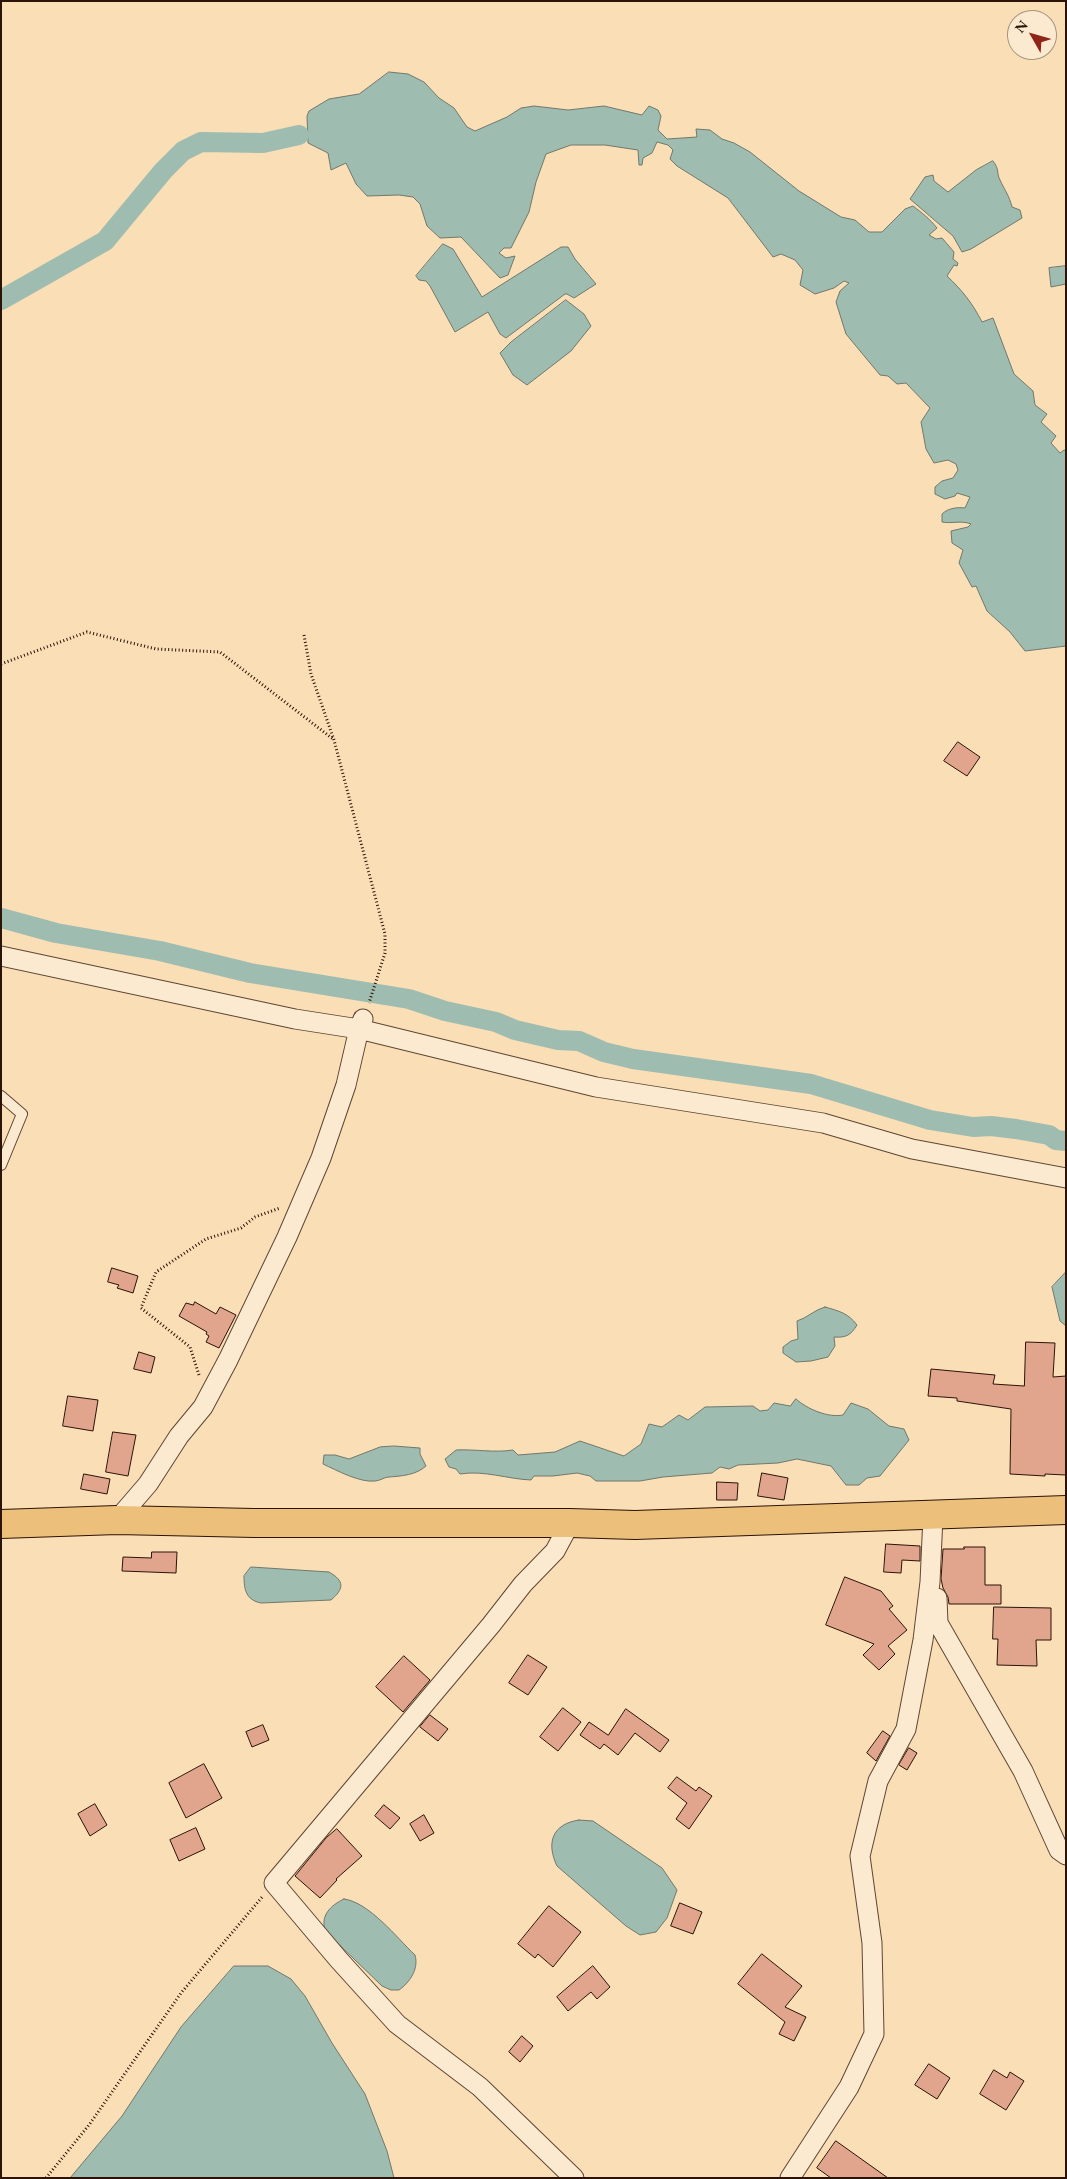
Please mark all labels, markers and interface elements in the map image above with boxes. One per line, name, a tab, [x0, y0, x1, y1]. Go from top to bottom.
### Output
north arrow	[1007, 10, 1057, 60]
text: N	[1010, 16, 1032, 36]

